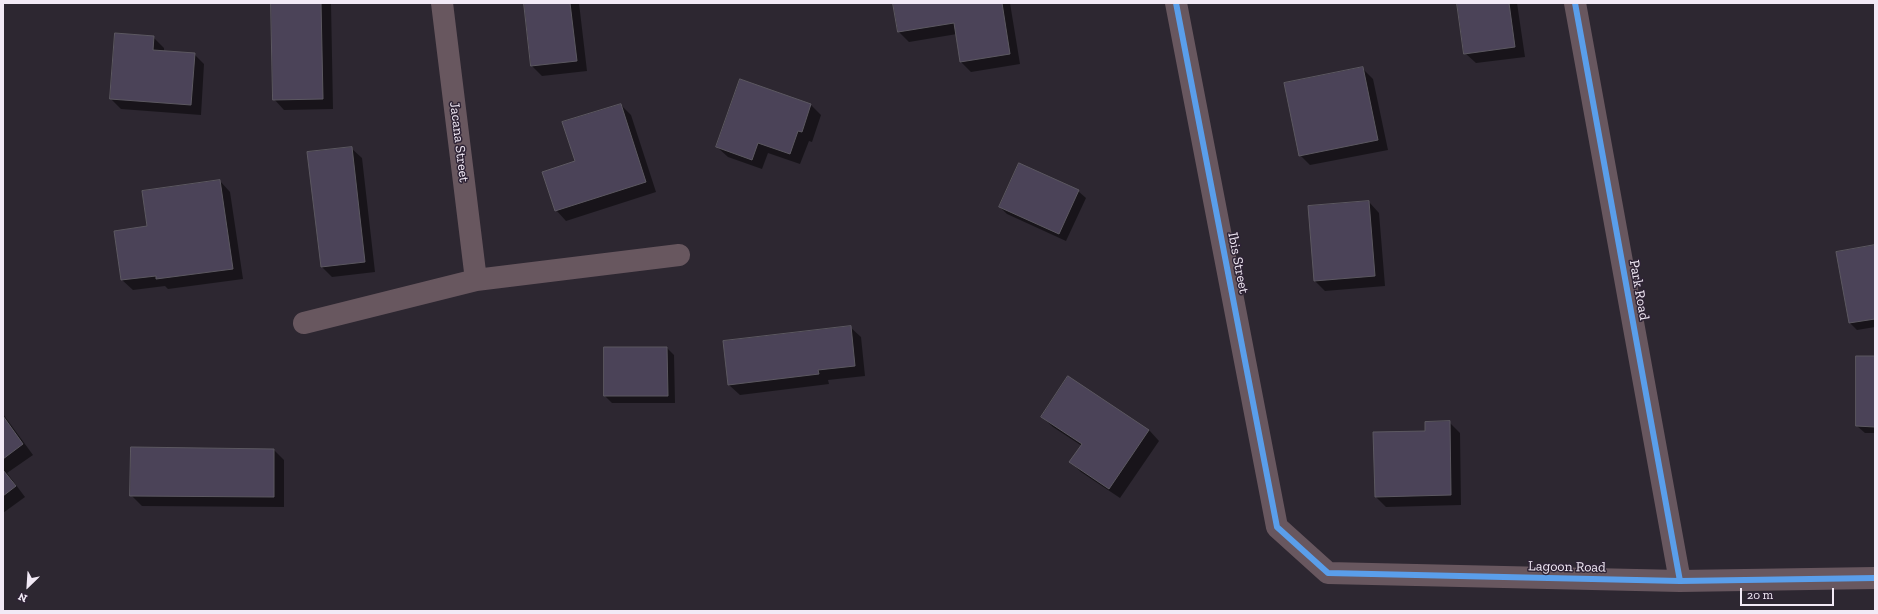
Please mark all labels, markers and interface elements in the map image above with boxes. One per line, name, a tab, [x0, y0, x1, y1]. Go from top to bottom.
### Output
street label: Jacana Street	[446, 101, 472, 183]
street label: Ibis Street	[1224, 231, 1252, 295]
street label: Park Road	[1625, 258, 1653, 322]
street label: Lagoon Road	[1528, 558, 1606, 576]
north arrow	[8, 566, 48, 606]
scale bar	[1742, 580, 1836, 606]
text: 20 m	[1747, 588, 1773, 602]
text: N	[16, 590, 29, 605]

